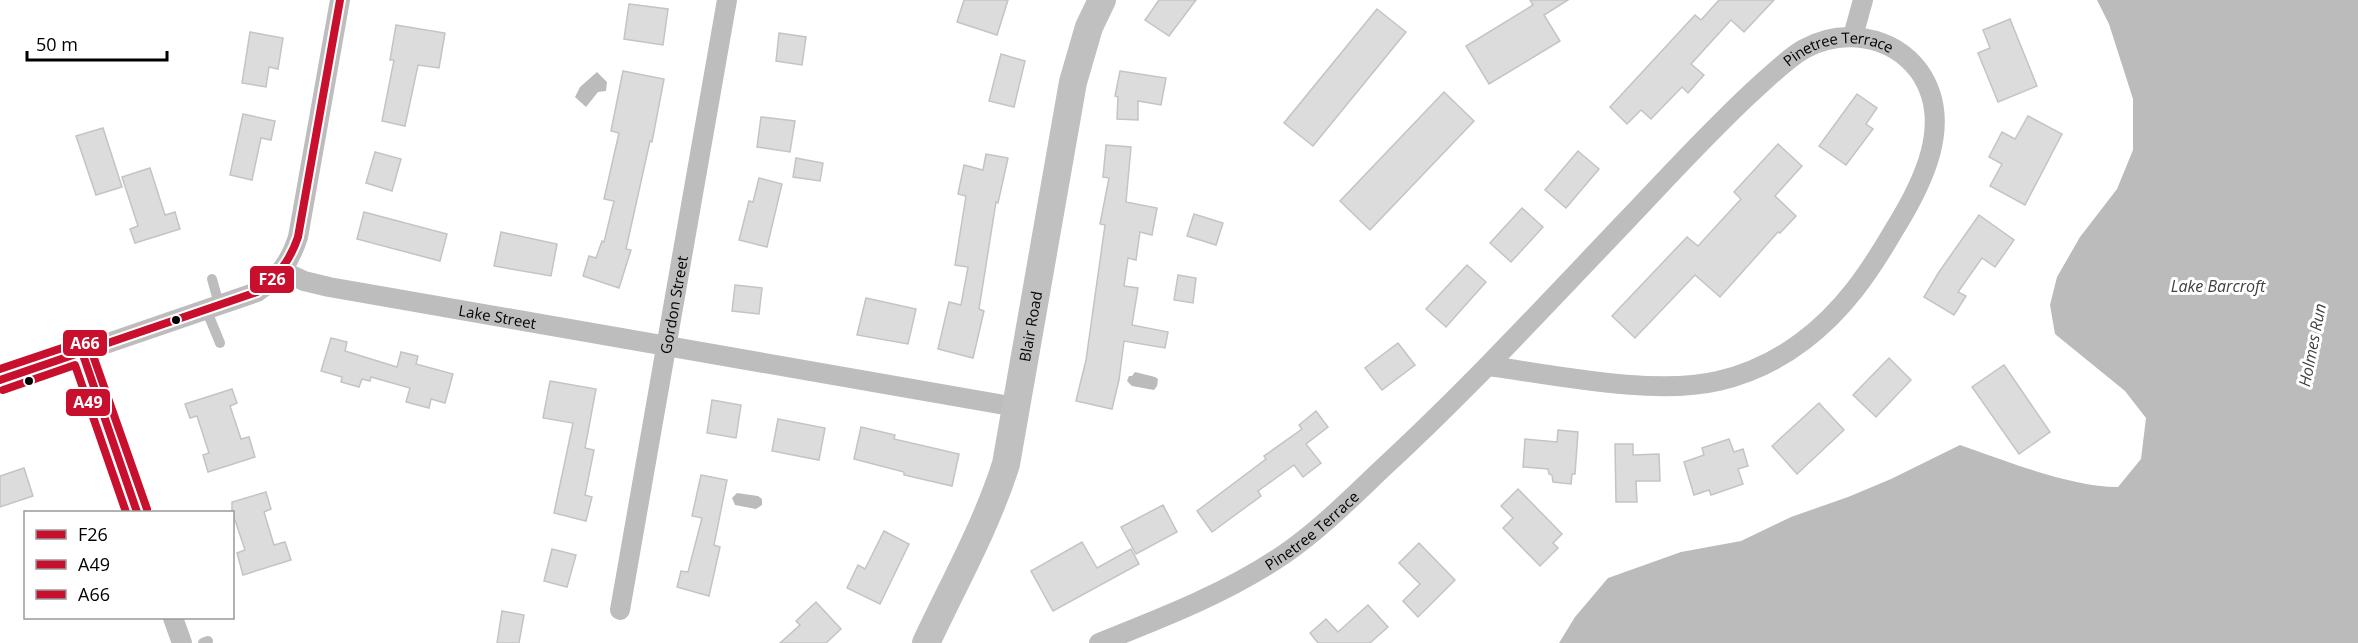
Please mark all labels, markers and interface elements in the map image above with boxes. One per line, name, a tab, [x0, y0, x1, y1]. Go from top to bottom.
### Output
scale bar	[27, 24, 166, 62]
street label: Pinetree Terrace	[1779, 27, 1897, 70]
text: 50 m	[36, 32, 78, 56]
street label: Gordon Street	[655, 254, 692, 355]
line badge: F26	[249, 265, 295, 294]
text: F26	[258, 268, 286, 290]
water label: Lake Barcroft	[2171, 275, 2266, 297]
street label: Blair Road	[1014, 289, 1046, 363]
street label: Lake Street	[457, 300, 538, 333]
water label: Holmes Run	[2293, 301, 2331, 389]
unlabelled marker	[170, 314, 182, 326]
line badge: A66	[62, 329, 108, 357]
text: A66	[70, 332, 100, 354]
unlabelled marker	[23, 375, 35, 387]
line badge: A49	[65, 388, 111, 417]
text: A49	[73, 391, 103, 413]
street label: Pinetree Terrace	[1261, 486, 1363, 574]
legend	[24, 511, 234, 619]
text: F26	[78, 522, 108, 546]
text: A49	[78, 552, 110, 576]
text: A66	[78, 582, 110, 606]

